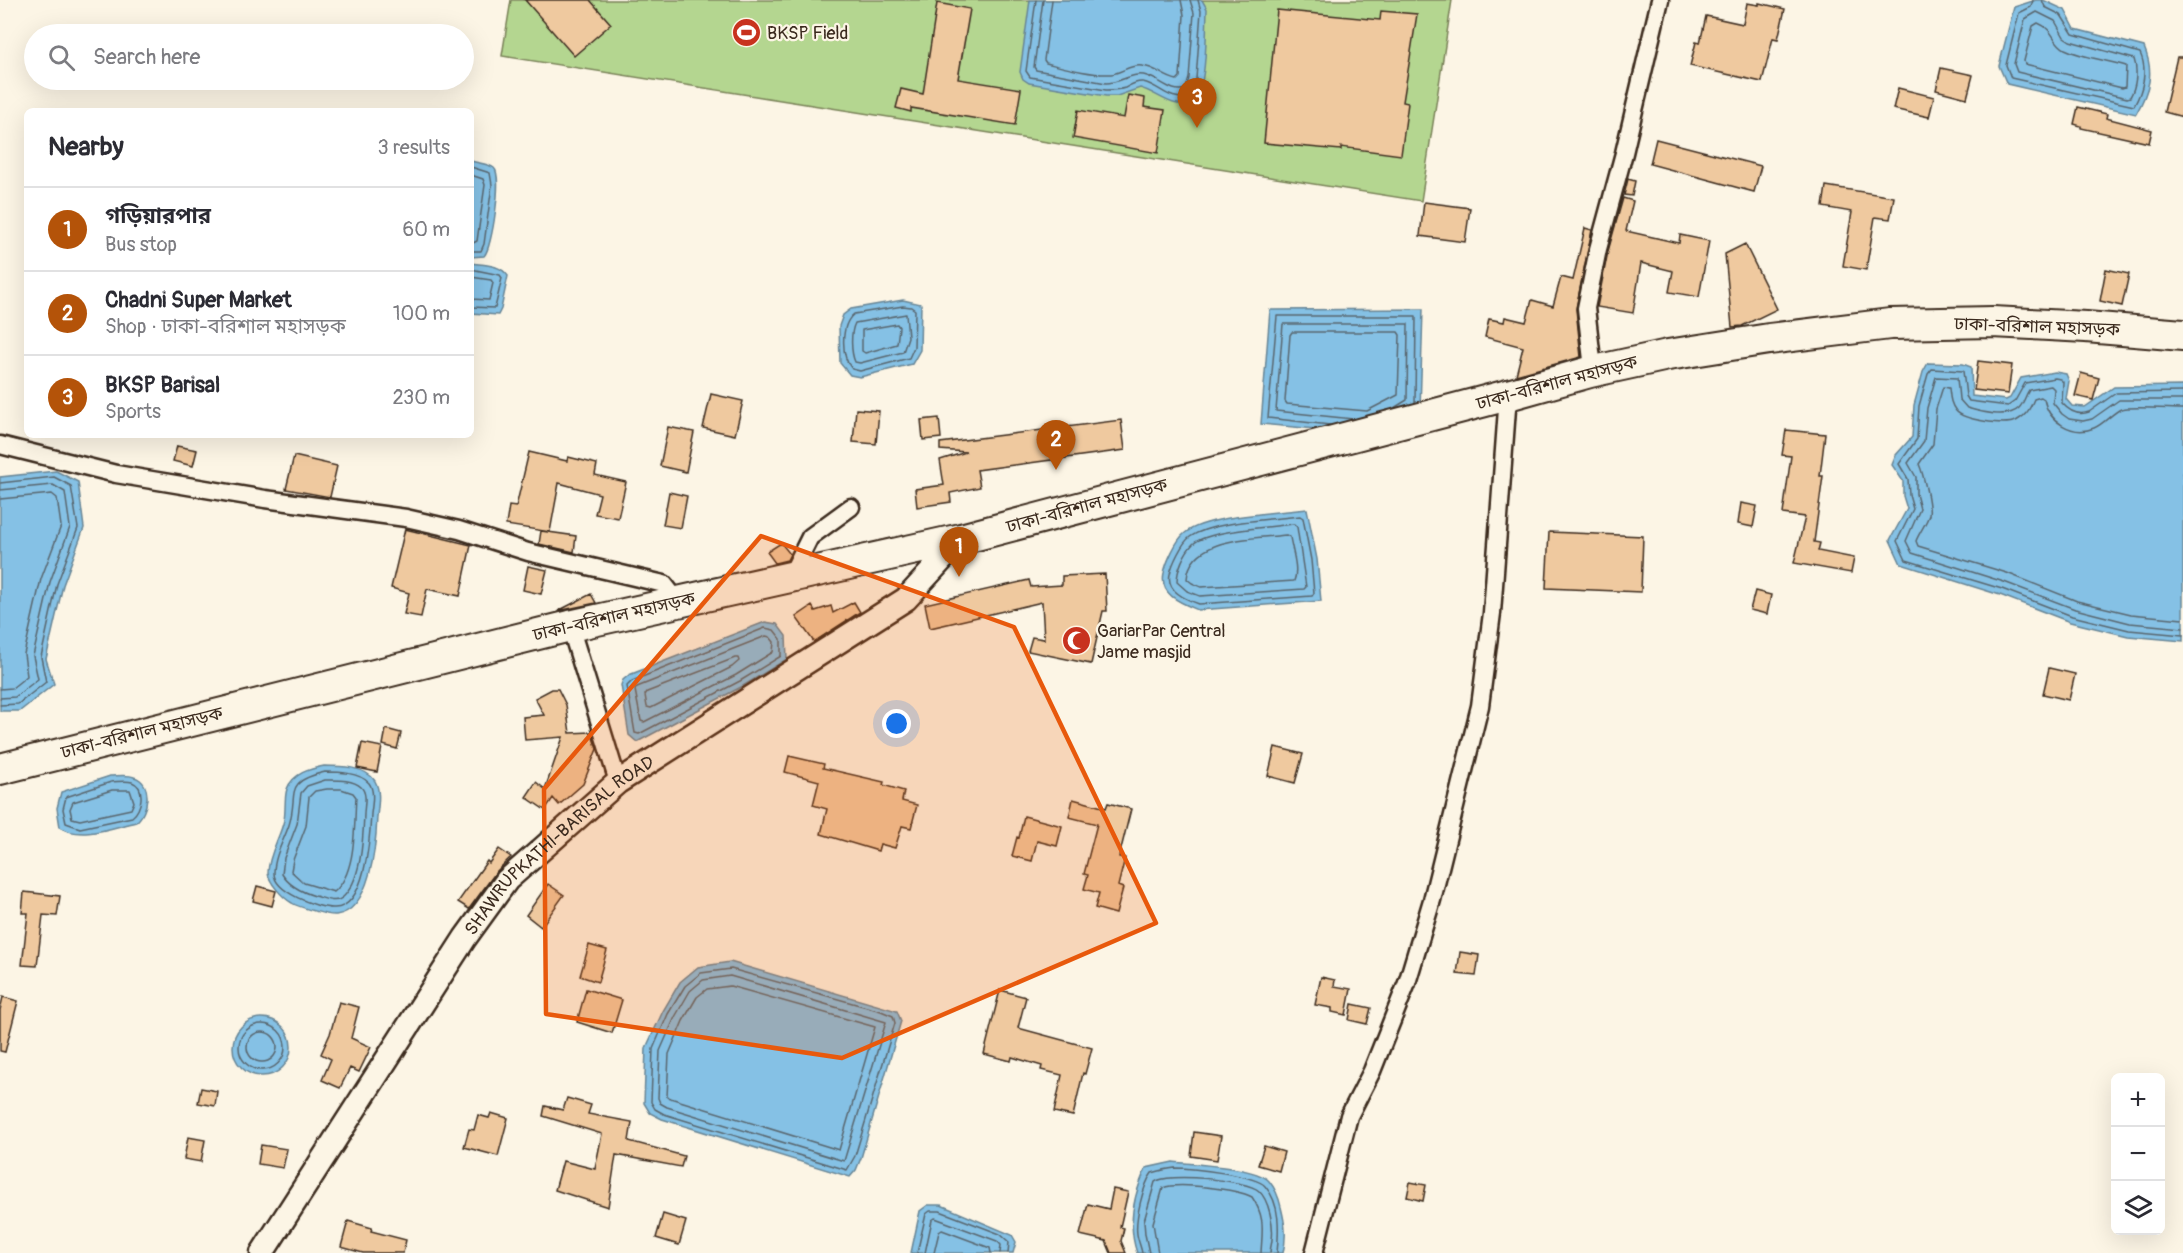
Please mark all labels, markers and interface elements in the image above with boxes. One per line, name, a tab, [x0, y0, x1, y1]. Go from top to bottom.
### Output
sports icon: BKSP Field	[730, 17, 762, 49]
place label: BKSP Field	[767, 22, 848, 45]
search box	[24, 24, 474, 90]
icon: search	[45, 41, 78, 74]
text: Search here	[93, 43, 200, 71]
pin: 3	[1178, 78, 1216, 128]
text: Nearby	[48, 131, 124, 163]
text: 3 results	[378, 135, 450, 160]
text: গড়িয়ারপার	[105, 202, 211, 230]
text: 1	[64, 217, 71, 242]
text: 60 m	[403, 217, 450, 242]
text: Bus stop	[105, 232, 177, 257]
text: Chadni Super Market	[105, 286, 292, 314]
text: 2	[62, 301, 73, 326]
text: 100 m	[393, 301, 450, 326]
street label: ঢাকা-বরিশাল মহাসড়ক	[1953, 313, 2121, 341]
text: Shop · ঢাকা-বরিশাল মহাসড়ক	[105, 314, 346, 339]
street label: ঢাকা-বরিশাল মহাসড়ক	[1473, 350, 1641, 416]
text: BKSP Barisal	[105, 371, 220, 399]
text: 3	[62, 385, 73, 410]
text: 230 m	[393, 385, 450, 410]
text: Sports	[105, 399, 161, 424]
pin: 2	[1036, 420, 1076, 470]
street label: ঢাকা-বরিশাল মহাসড়ক	[1003, 473, 1171, 539]
pin: 1	[940, 528, 978, 577]
street label: ঢাকা-বরিশাল মহাসড়ক	[530, 587, 698, 647]
place label: GariarPar Central Jame masjid	[1097, 620, 1226, 664]
mosque icon: GariarPar Central Jame masjid	[1060, 625, 1092, 657]
street label: ঢাকা-বরিশাল মহাসড়ক	[58, 702, 226, 764]
your location	[882, 709, 911, 738]
street label: SHAWRUPKATHI-BARISAL ROAD	[459, 751, 658, 940]
map controls	[2111, 1073, 2165, 1235]
button: +	[2111, 1073, 2165, 1127]
button: −	[2111, 1127, 2165, 1181]
button: layers	[2111, 1181, 2165, 1235]

